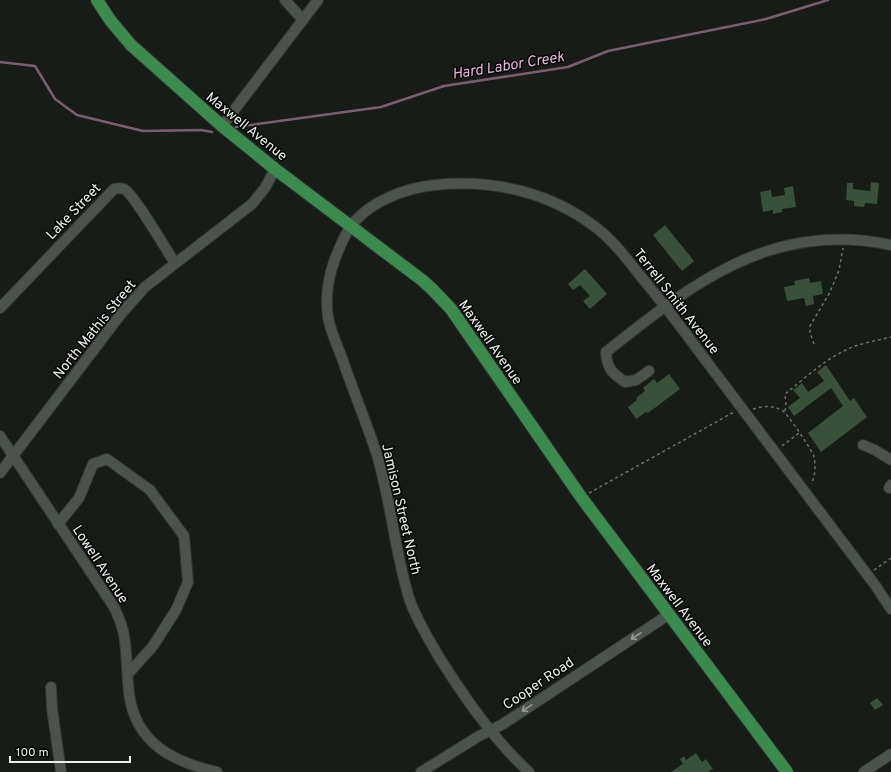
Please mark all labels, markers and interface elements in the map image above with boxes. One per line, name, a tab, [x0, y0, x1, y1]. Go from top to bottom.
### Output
water label: Hard Labor Creek	[451, 48, 566, 85]
street label: Maxwell Avenue	[202, 89, 290, 165]
street label: Lake Street	[43, 180, 105, 244]
street label: Terrell Smith Avenue	[629, 246, 722, 358]
street label: North Mathis Street	[50, 277, 140, 383]
street label: Maxwell Avenue	[454, 297, 525, 389]
street label: Jamison Street North	[377, 442, 424, 577]
street label: Lowell Avenue	[68, 523, 131, 607]
street label: Maxwell Avenue	[642, 561, 716, 651]
one-way arrow	[630, 632, 641, 640]
street label: Cooper Road	[500, 654, 578, 714]
one-way arrow	[521, 704, 533, 712]
scale bar	[10, 738, 130, 764]
text: 100 m	[16, 745, 49, 761]

